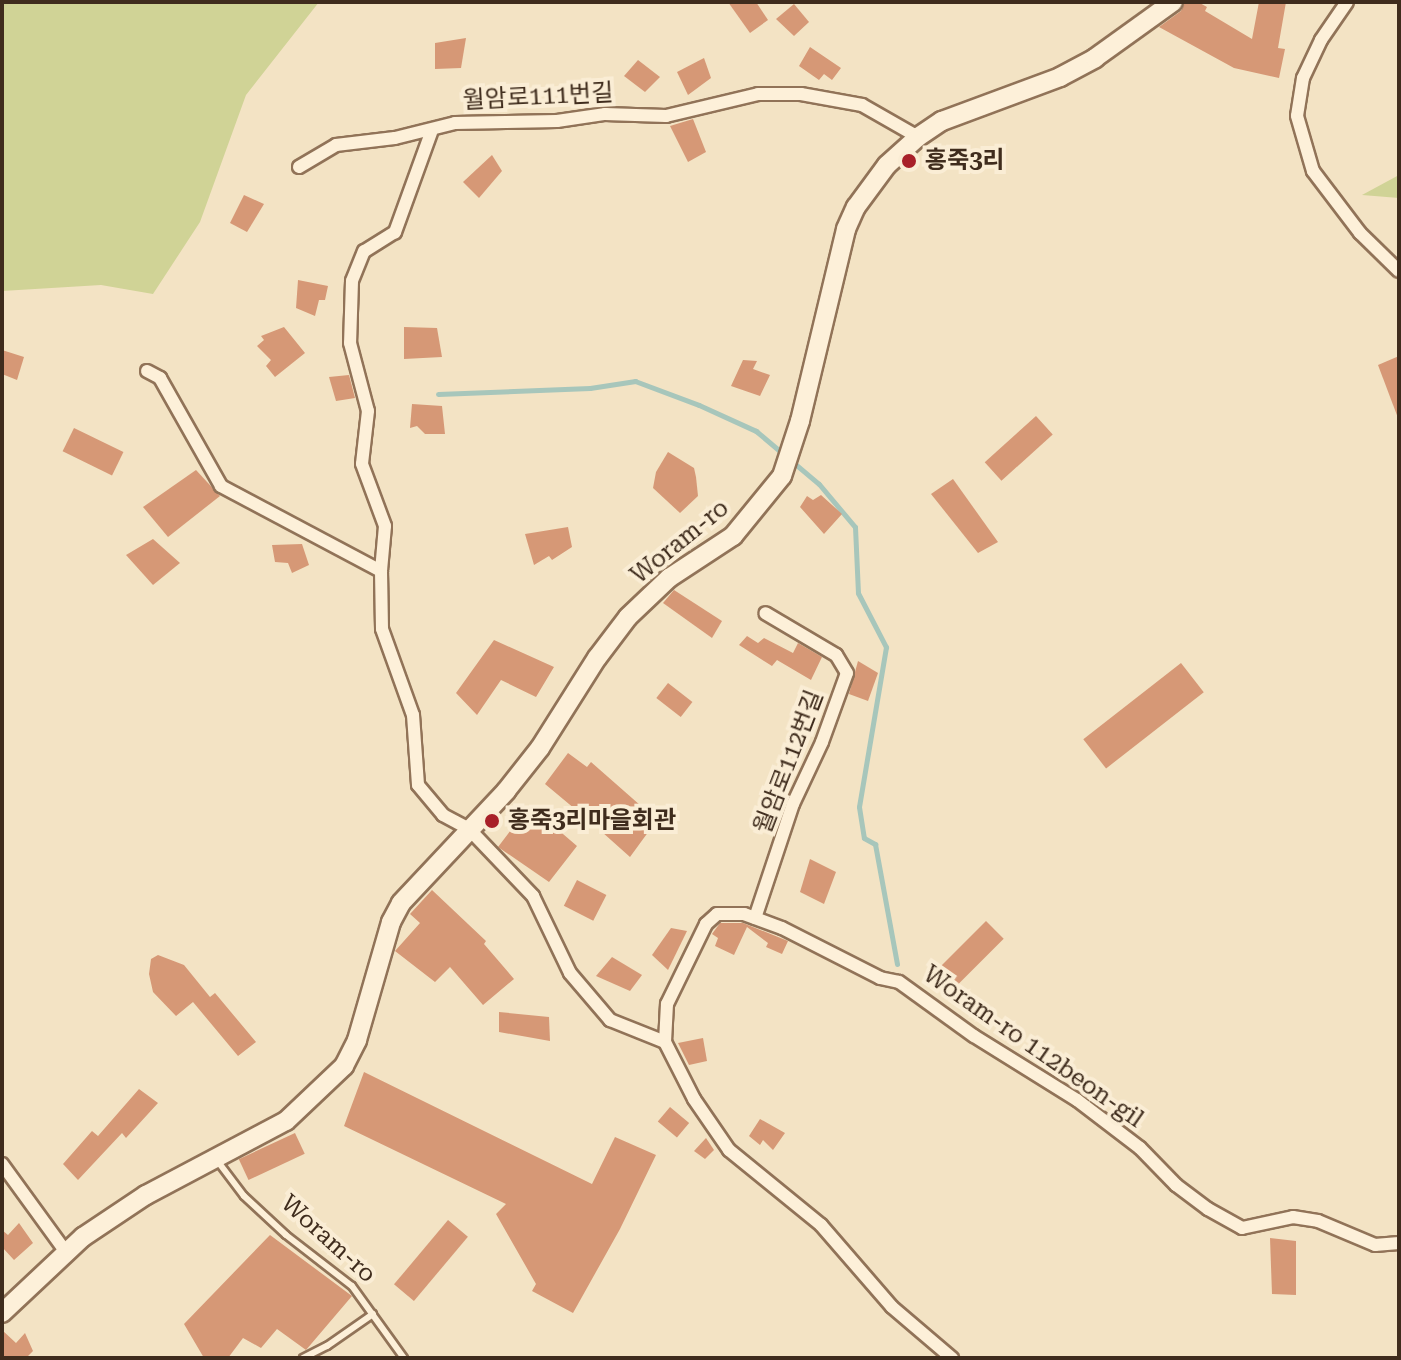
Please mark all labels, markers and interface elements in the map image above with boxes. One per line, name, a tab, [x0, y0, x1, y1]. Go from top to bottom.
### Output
street label: 월암로111번길	[462, 79, 614, 115]
place label: 홍죽3리	[925, 147, 1005, 175]
marker: 홍죽3리	[900, 152, 918, 170]
street label: Woram-ro	[625, 494, 735, 590]
street label: 월암로112번길	[749, 686, 829, 838]
place label: 홍죽3리마을회관	[508, 807, 676, 835]
marker: 홍죽3리마을회관	[483, 812, 501, 830]
street label: Woram-ro 112beon-gil	[917, 960, 1149, 1134]
street label: Woram-ro	[275, 1189, 381, 1289]

